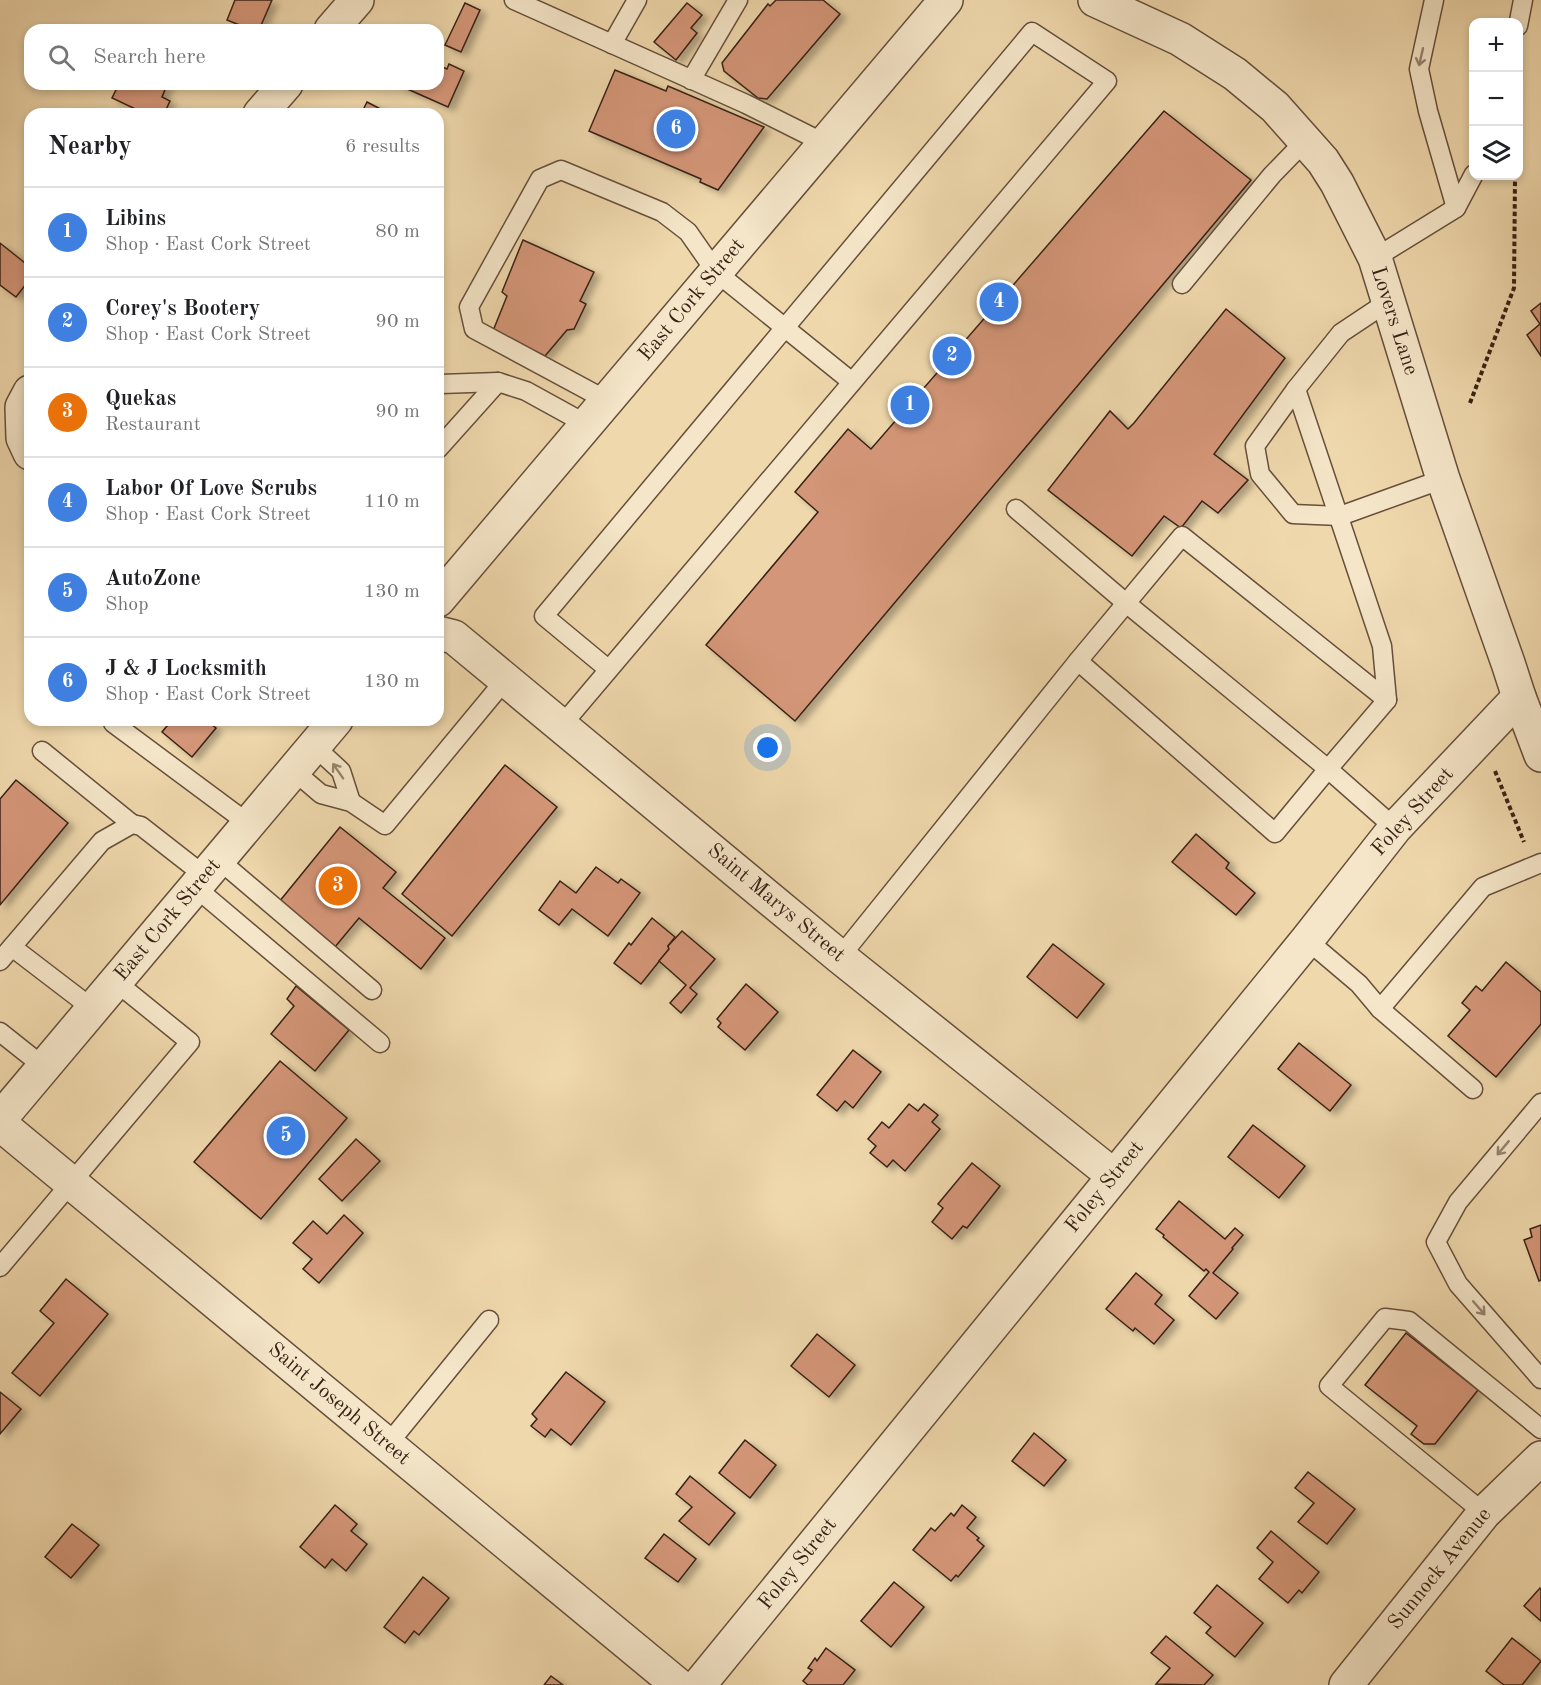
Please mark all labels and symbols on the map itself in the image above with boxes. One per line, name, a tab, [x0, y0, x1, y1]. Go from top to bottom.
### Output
one-way arrow	[1415, 47, 1427, 66]
pin: 6	[656, 106, 696, 152]
street label: East Cork Street	[635, 235, 749, 365]
street label: Lovers Lane	[1367, 264, 1421, 378]
pin: 4	[980, 280, 1018, 324]
pin: 2	[932, 334, 972, 378]
pin: 1	[890, 382, 930, 428]
your location	[753, 733, 782, 762]
one-way arrow	[332, 763, 345, 779]
street label: Foley Street	[1368, 764, 1458, 860]
street label: Saint Marys Street	[703, 840, 849, 966]
street label: East Cork Street	[111, 855, 225, 985]
pin: 3	[318, 864, 358, 908]
pin: 5	[266, 1114, 306, 1158]
street label: Foley Street	[1062, 1137, 1148, 1237]
one-way arrow	[1497, 1140, 1510, 1156]
one-way arrow	[1472, 1300, 1486, 1315]
street label: Saint Joseph Street	[264, 1339, 414, 1469]
street label: Sunnock Avenue	[1385, 1504, 1495, 1634]
street label: Foley Street	[755, 1514, 841, 1614]

